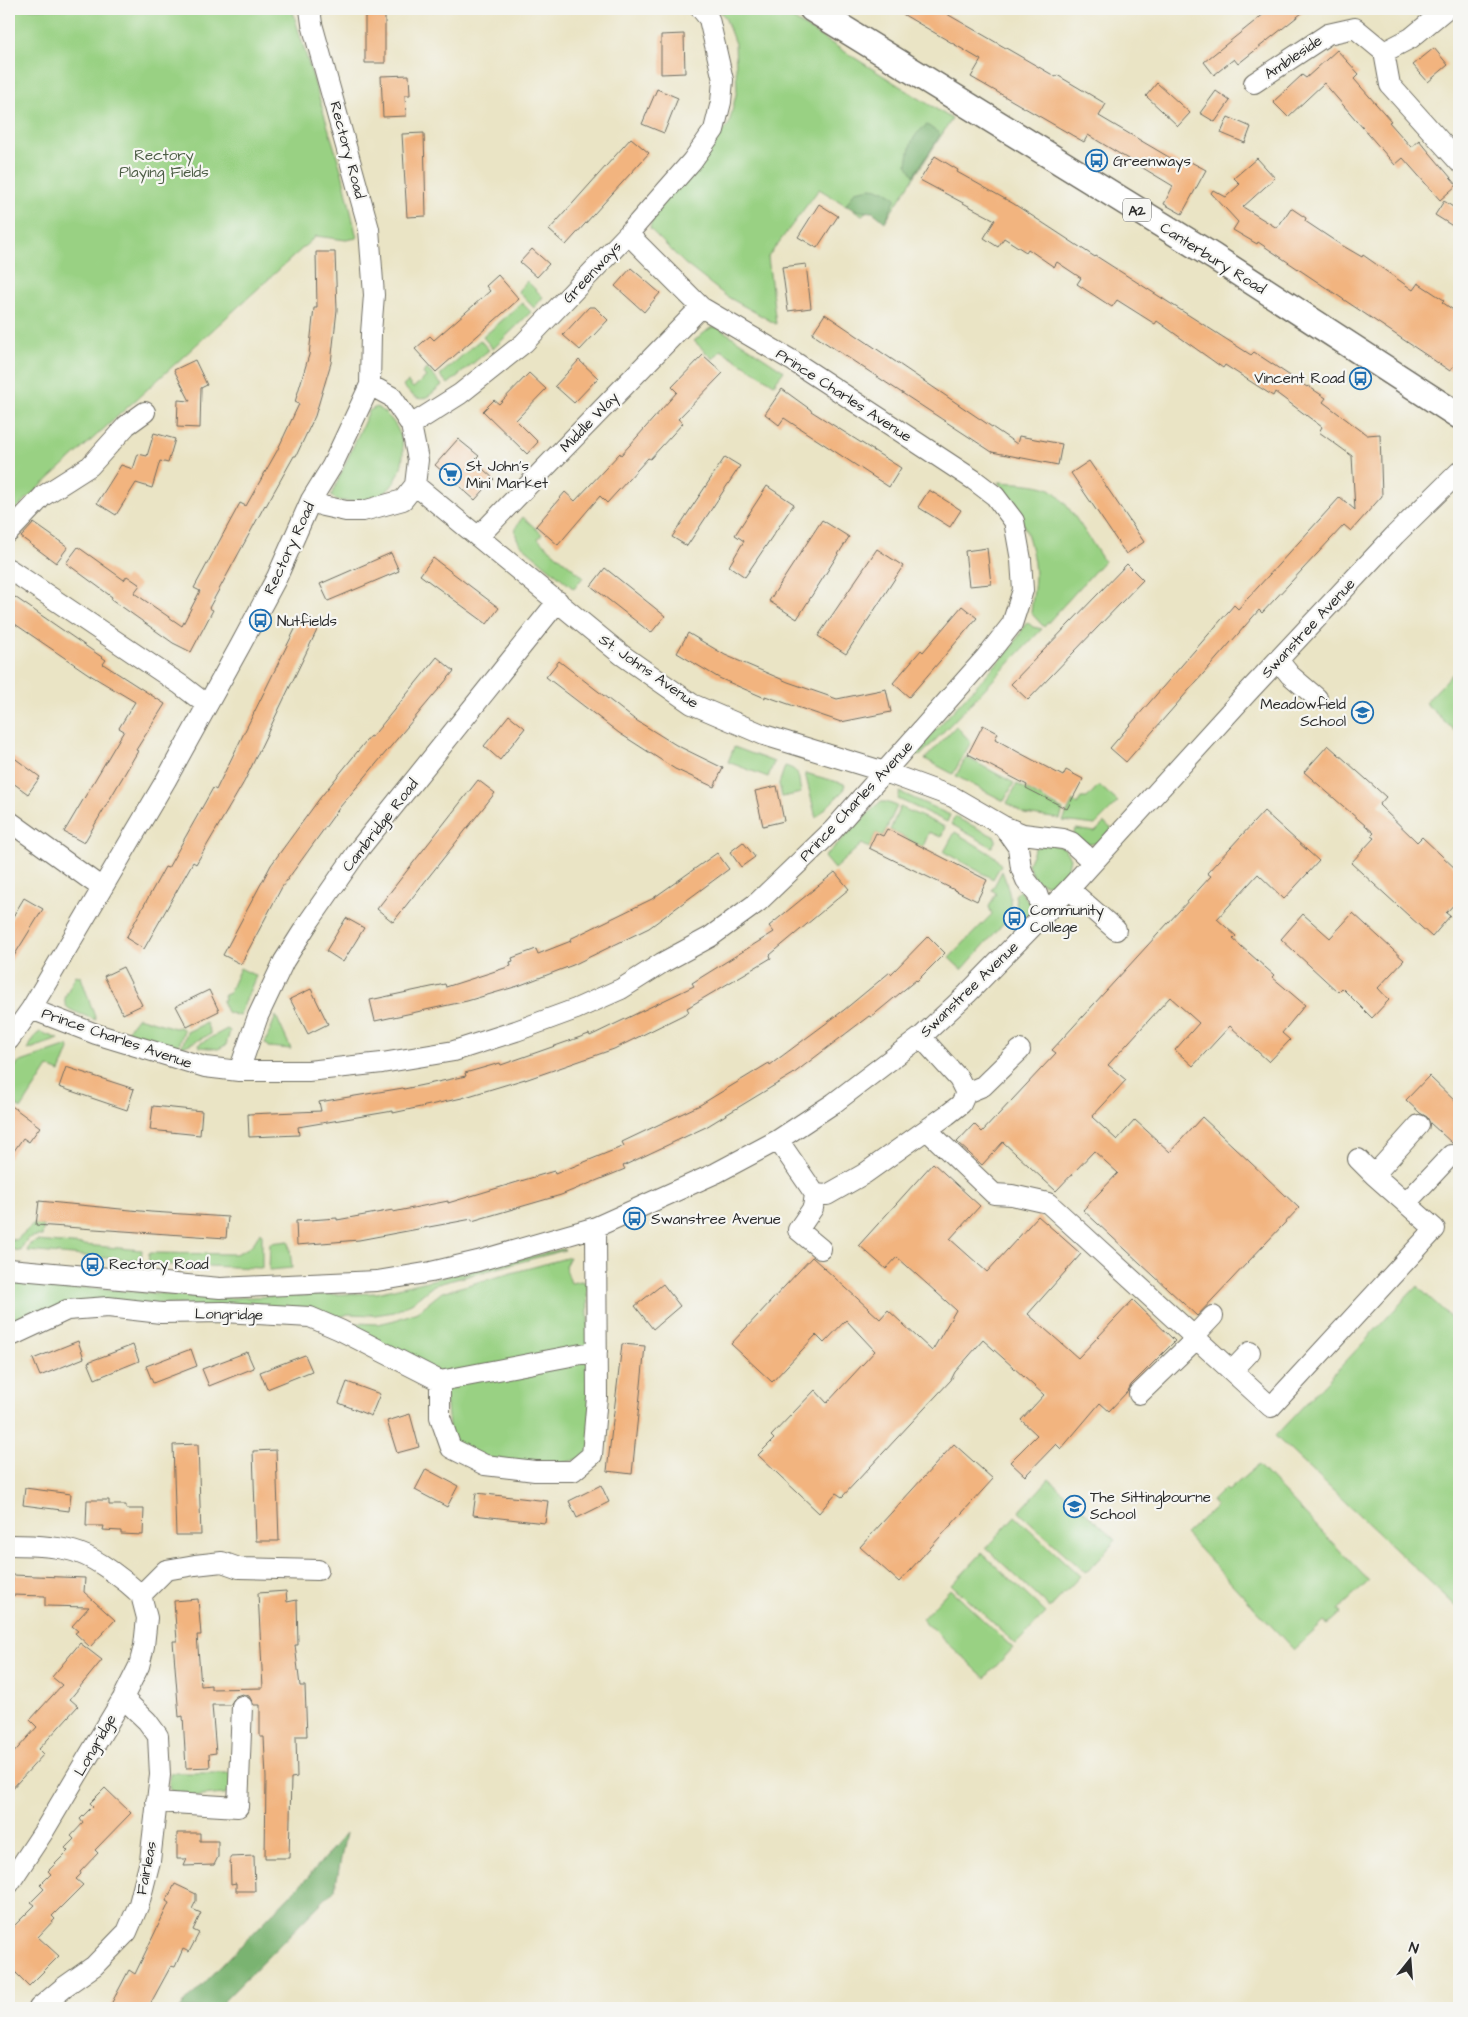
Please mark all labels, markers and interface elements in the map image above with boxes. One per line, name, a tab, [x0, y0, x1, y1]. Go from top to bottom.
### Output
street label: Ambleside	[1260, 30, 1326, 85]
street label: Rectory Road	[323, 99, 371, 202]
park label: Rectory Playing Fields	[119, 145, 209, 184]
bus stop icon: Greenways	[1085, 149, 1109, 173]
place label: Greenways	[1113, 151, 1191, 173]
road number: A2	[1123, 198, 1151, 222]
street label: Canterbury Road	[1155, 217, 1270, 300]
street label: Greenways	[558, 236, 628, 309]
street label: Prince Charles Avenue	[772, 344, 916, 447]
bus stop icon: Vincent Road	[1349, 366, 1373, 390]
place label: Vincent Road	[1254, 368, 1345, 389]
street label: Middle Way	[555, 388, 624, 458]
place label: St John's Mini Market	[466, 456, 548, 494]
supermarket icon: St John's Mini Market	[438, 463, 462, 487]
street label: Rectory Road	[259, 498, 321, 598]
street label: Swanstree Avenue	[1256, 574, 1360, 683]
bus stop icon: Nutfields	[249, 609, 273, 633]
place label: Nutfields	[277, 611, 337, 632]
street label: St. Johns Avenue	[595, 629, 703, 714]
place label: Meadowfield School	[1260, 694, 1346, 732]
school or university icon: Meadowfield School	[1350, 701, 1374, 725]
street label: Prince Charles Avenue	[795, 736, 918, 866]
street label: Cambridge Road	[337, 774, 424, 877]
place label: Community College	[1030, 900, 1104, 939]
bus stop icon: Community College	[1002, 907, 1026, 931]
street label: Swanstree Avenue	[915, 937, 1023, 1042]
street label: Prince Charles Avenue	[39, 1003, 195, 1074]
bus stop icon: Swanstree Avenue	[623, 1207, 647, 1231]
place label: Swanstree Avenue	[651, 1209, 781, 1230]
bus stop icon: Rectory Road	[81, 1252, 105, 1276]
place label: Rectory Road	[109, 1254, 209, 1276]
street label: Longridge	[195, 1303, 263, 1327]
place label: The Sittingbourne School	[1090, 1487, 1211, 1525]
school or university icon: The Sittingbourne School	[1062, 1494, 1086, 1518]
street label: Longridge	[69, 1710, 122, 1781]
street label: Fairleas	[131, 1839, 162, 1897]
north arrow	[1386, 1934, 1436, 1984]
text: N	[1406, 1938, 1421, 1959]

